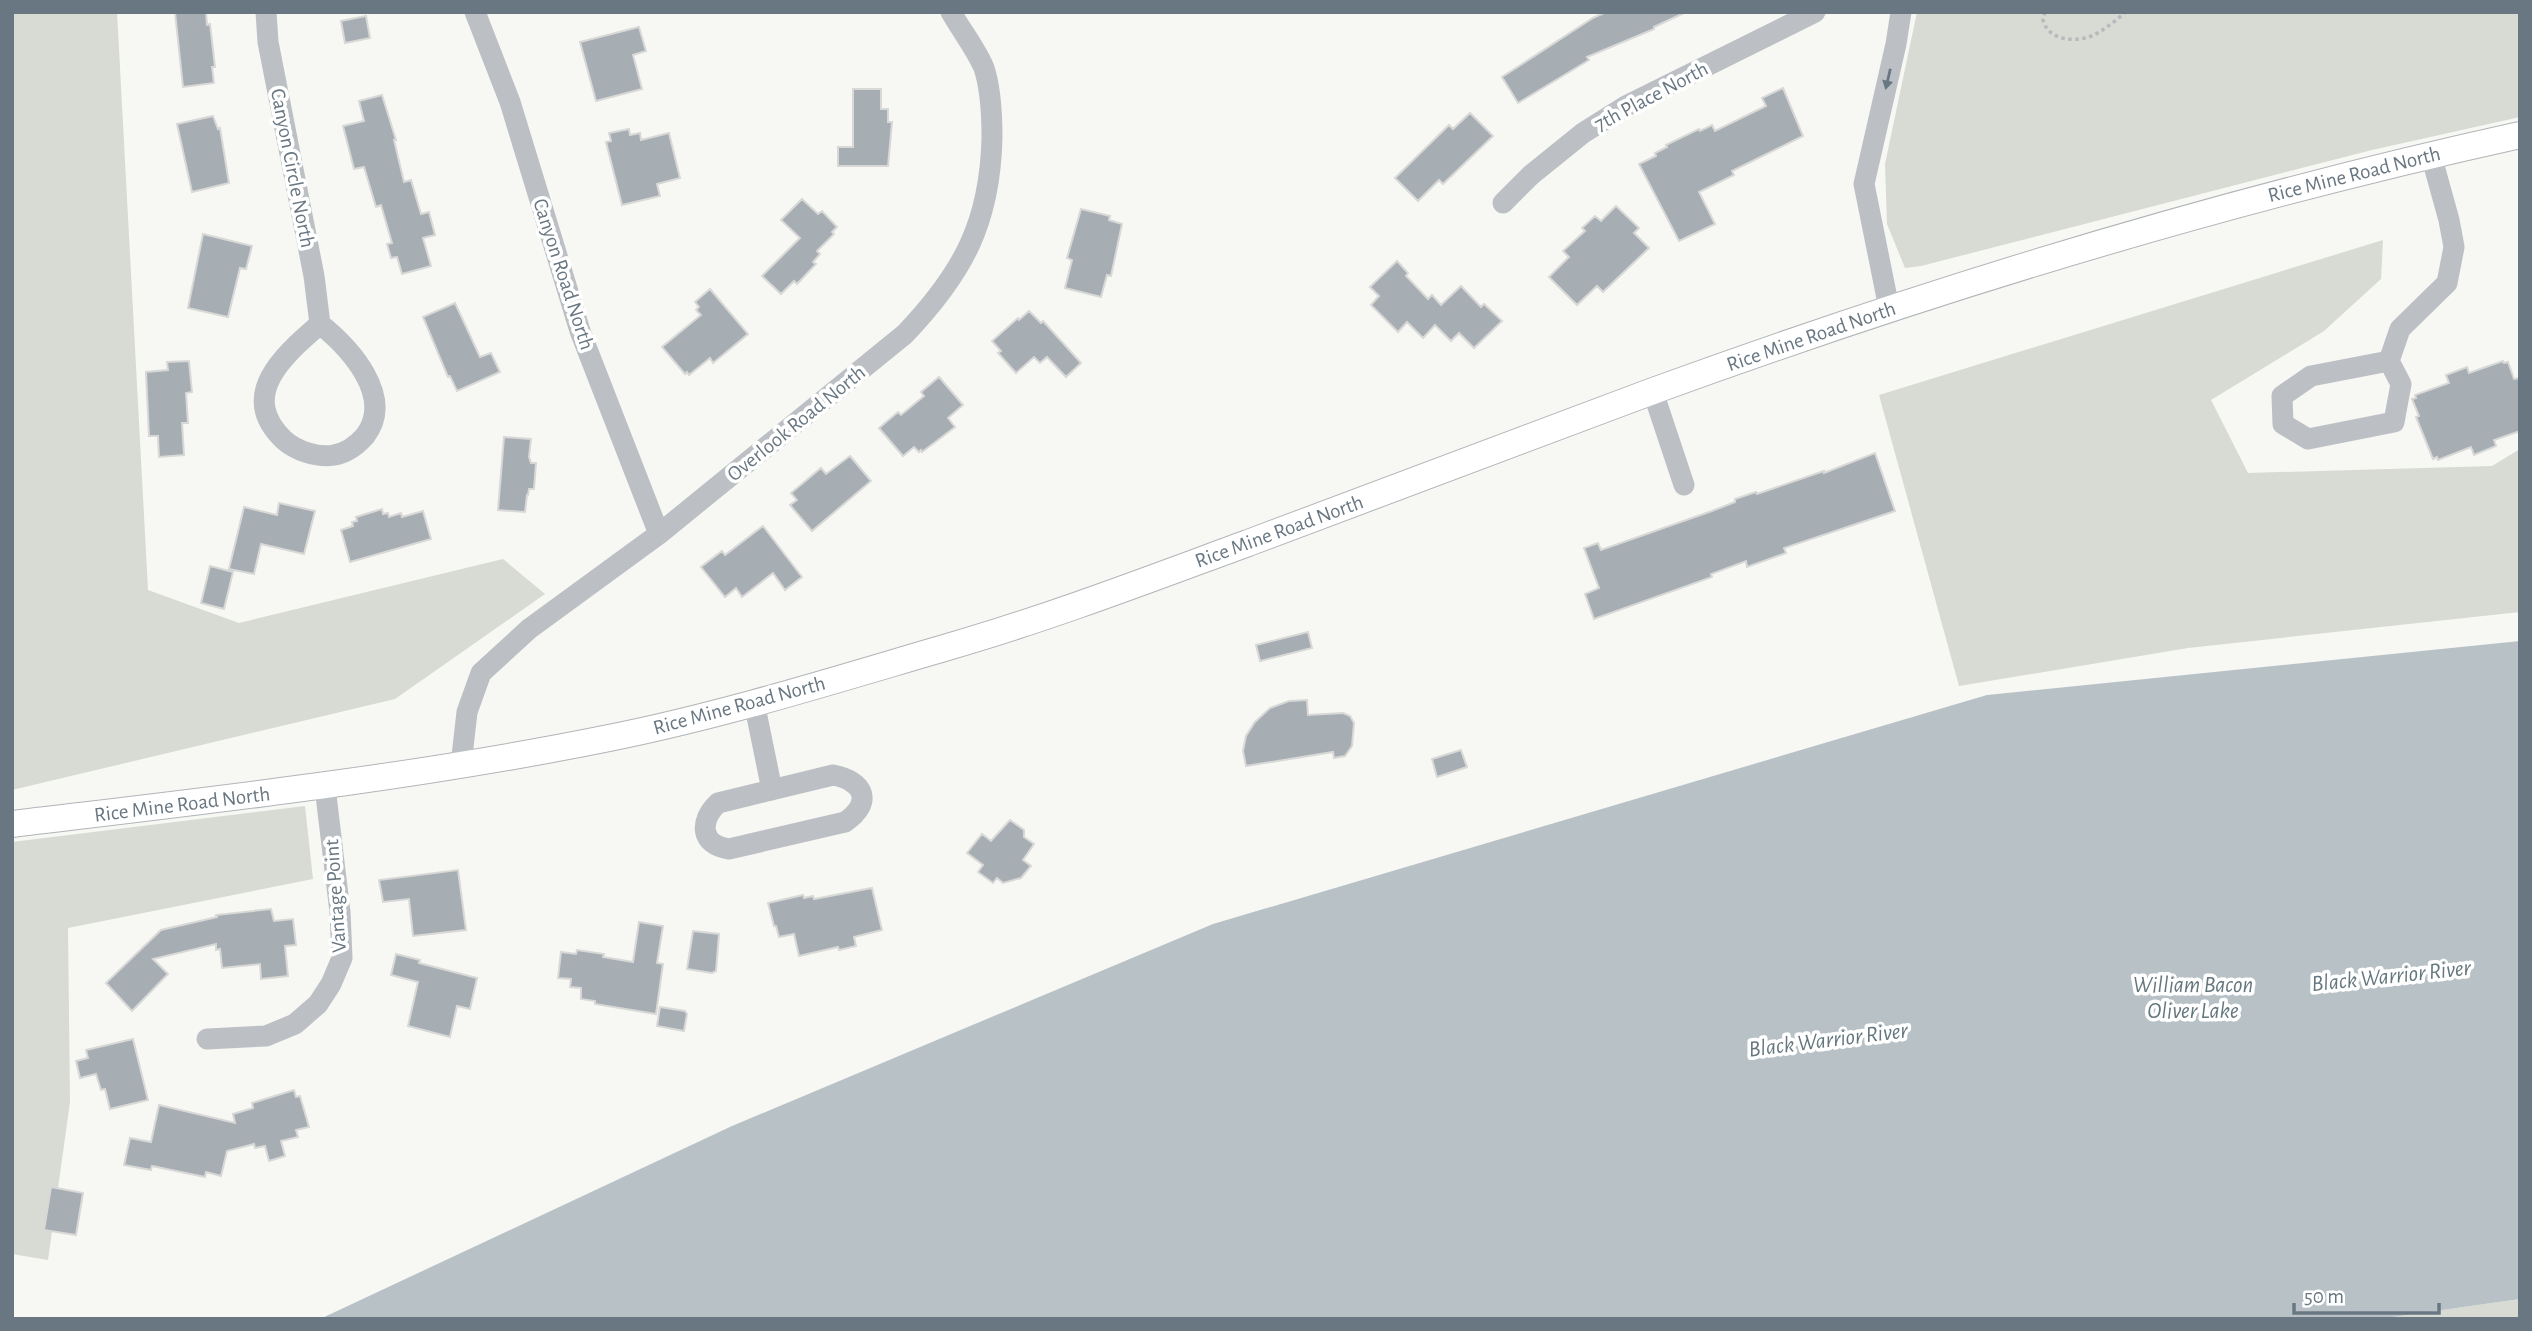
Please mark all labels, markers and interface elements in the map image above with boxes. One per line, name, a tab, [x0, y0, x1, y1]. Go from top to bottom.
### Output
street label: 7th Place North	[1591, 58, 1711, 135]
one-way arrow	[1882, 68, 1893, 90]
street label: Canyon Circle North	[267, 87, 318, 249]
street label: Rice Mine Road North	[2266, 143, 2443, 206]
street label: Canyon Road North	[529, 196, 598, 352]
street label: Rice Mine Road North	[1724, 298, 1898, 375]
street label: Overlook Road North	[723, 361, 869, 485]
street label: Rice Mine Road North	[1192, 491, 1366, 572]
street label: Rice Mine Road North	[651, 672, 827, 739]
street label: Rice Mine Road North	[93, 783, 271, 826]
street label: Vantage Point	[321, 838, 350, 953]
water label: Black Warrior River	[2310, 957, 2473, 996]
water label: William Bacon Oliver Lake	[2133, 974, 2253, 1023]
water label: Black Warrior River	[1747, 1019, 1910, 1062]
scale bar	[2294, 1272, 2439, 1316]
text: 50 m	[2304, 1286, 2344, 1307]

